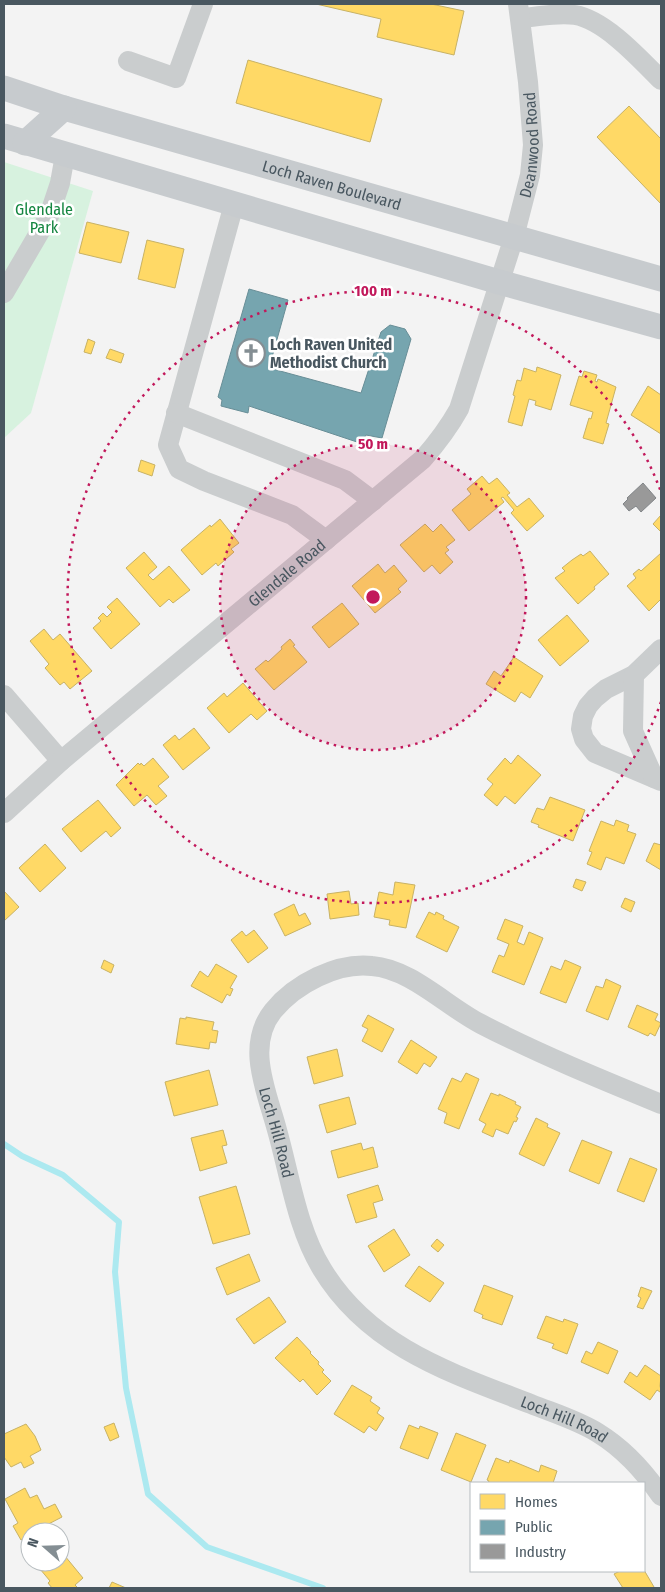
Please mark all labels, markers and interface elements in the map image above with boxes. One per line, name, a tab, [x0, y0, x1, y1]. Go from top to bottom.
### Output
street label: Deanwood Road	[515, 91, 543, 200]
street label: Loch Raven Boulevard	[260, 156, 404, 214]
park label: Glendale Park	[15, 200, 73, 237]
text: 100 m	[354, 282, 392, 300]
place label: Loch Raven United Methodist Church	[270, 335, 392, 372]
church icon: Loch Raven United Methodist Church	[236, 338, 266, 368]
text: 50 m	[358, 435, 388, 453]
street label: Glendale Road	[244, 535, 329, 610]
centre of rings	[364, 588, 382, 606]
street label: Loch Hill Road	[255, 1085, 298, 1180]
street label: Loch Hill Road	[518, 1391, 612, 1446]
legend	[470, 1482, 645, 1572]
text: Homes	[515, 1493, 557, 1511]
text: Public	[515, 1518, 553, 1536]
north arrow	[20, 1522, 70, 1572]
text: N	[24, 1536, 43, 1550]
text: Industry	[515, 1543, 566, 1561]

